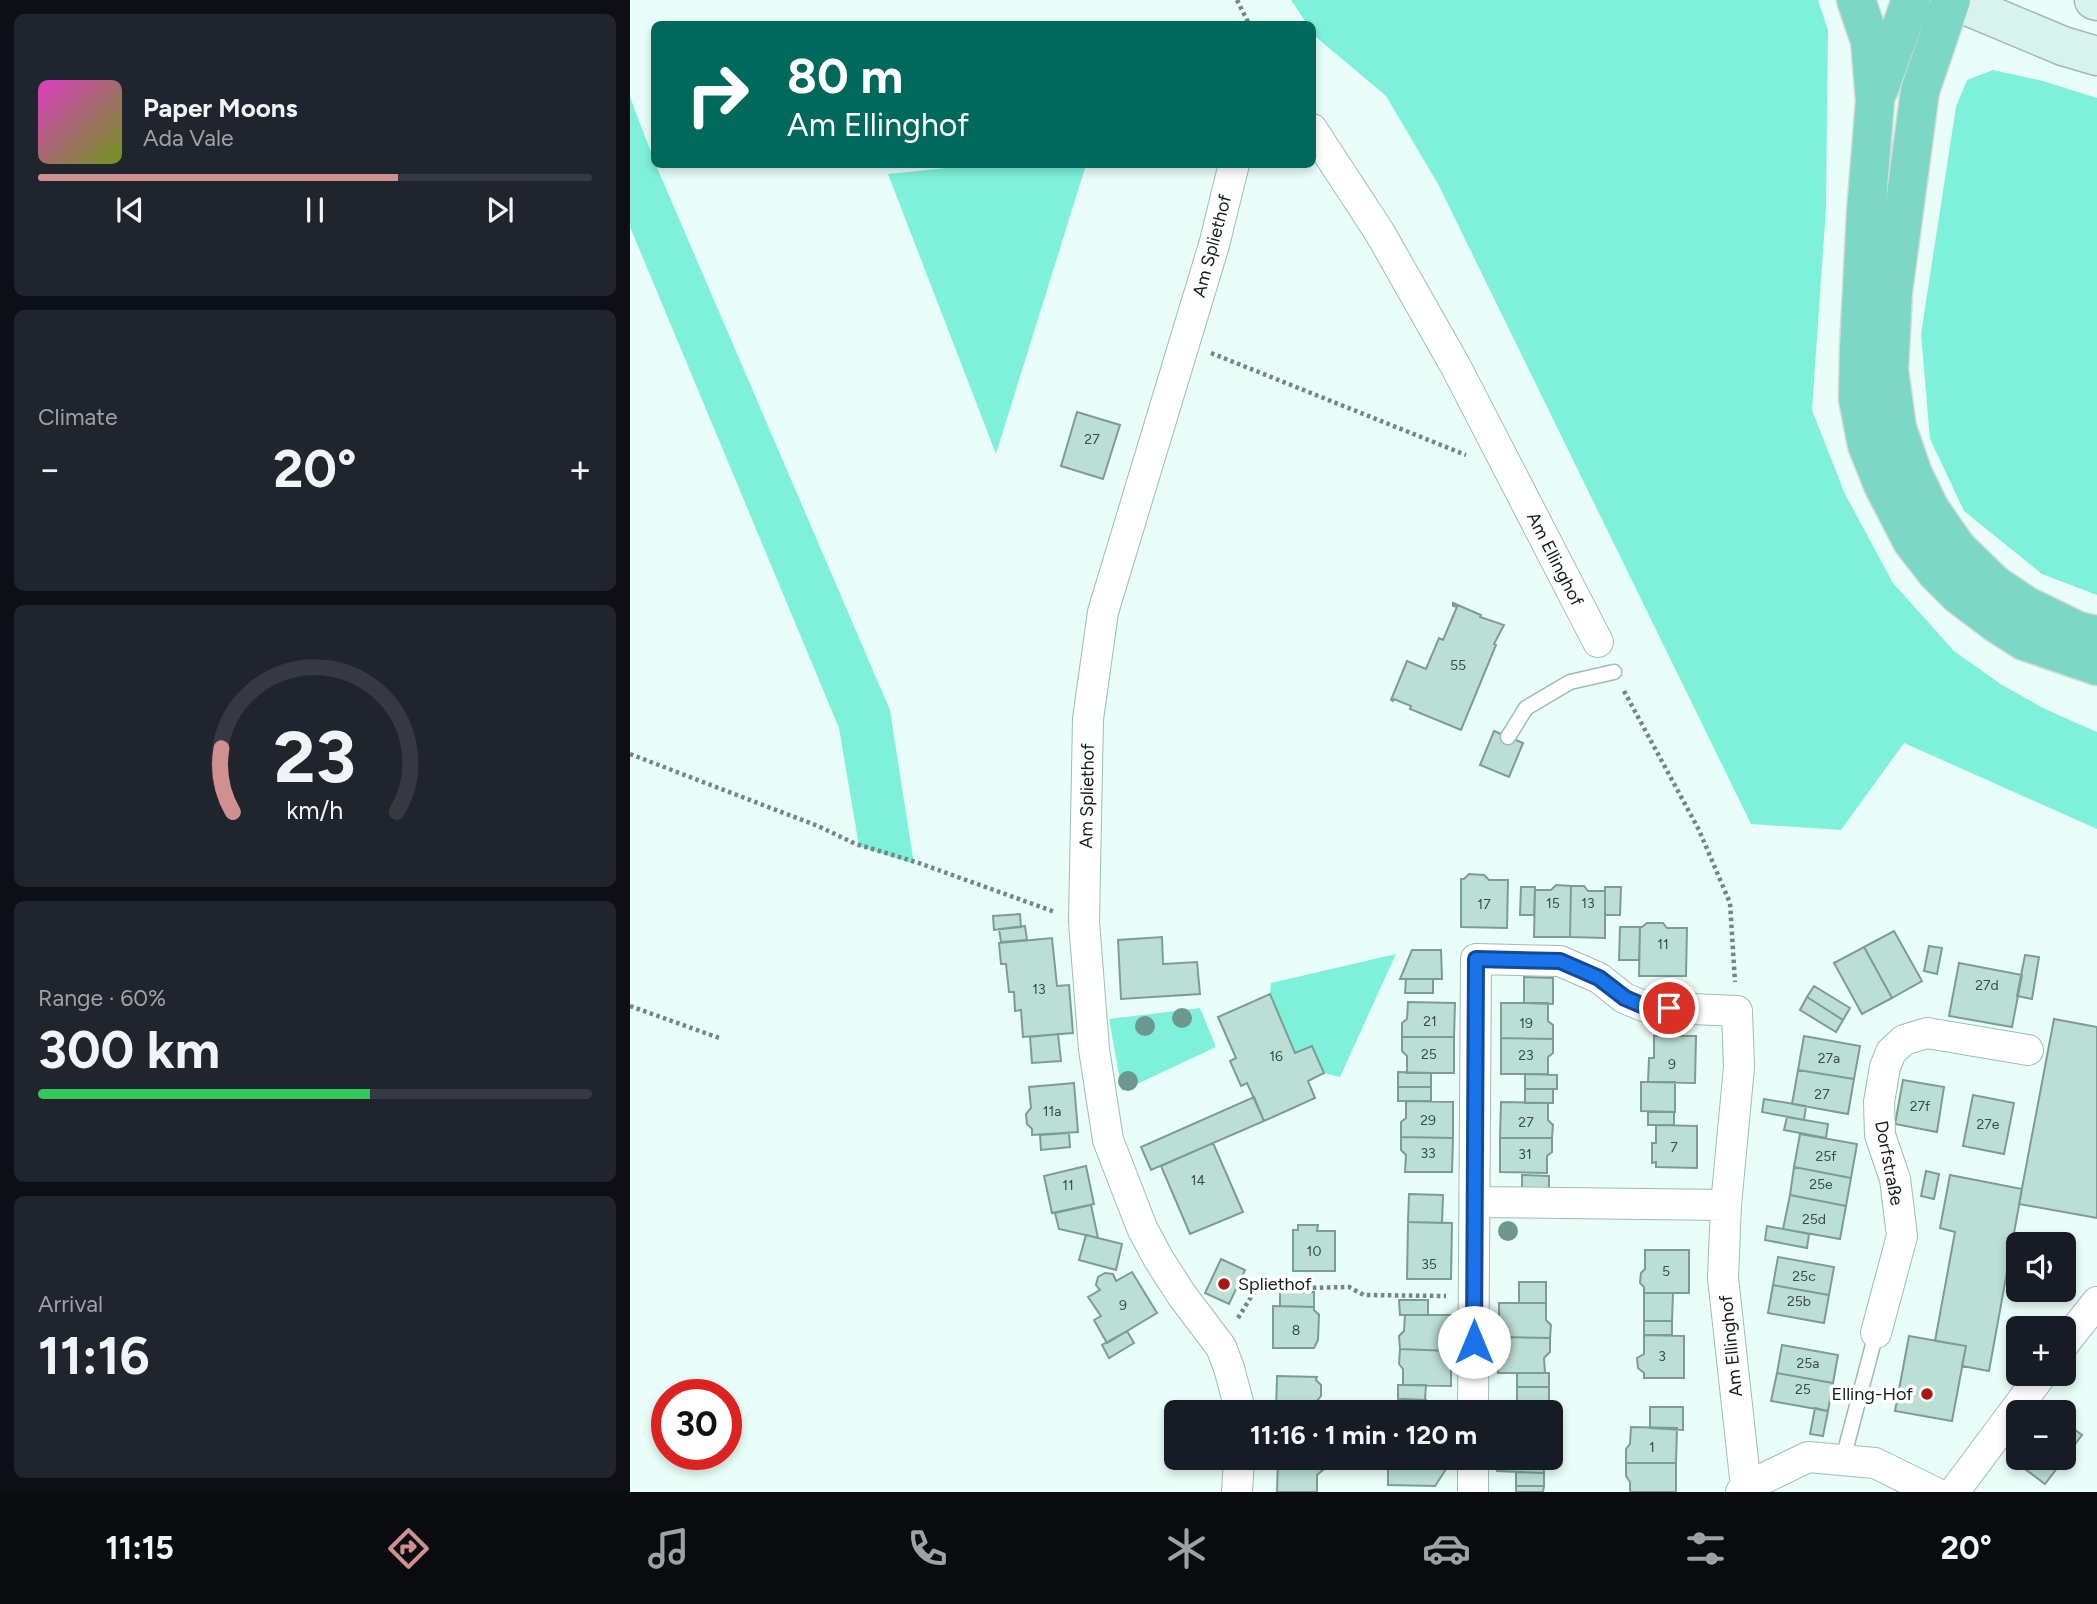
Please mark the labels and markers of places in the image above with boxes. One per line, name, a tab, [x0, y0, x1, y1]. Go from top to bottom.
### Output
pin	[1639, 978, 1699, 1038]
place label: Spliethof	[1238, 1273, 1312, 1295]
marker: Spliethof	[1216, 1276, 1232, 1292]
place label: Elling-Hof	[1832, 1383, 1913, 1405]
marker: Elling-Hof	[1919, 1386, 1935, 1402]

